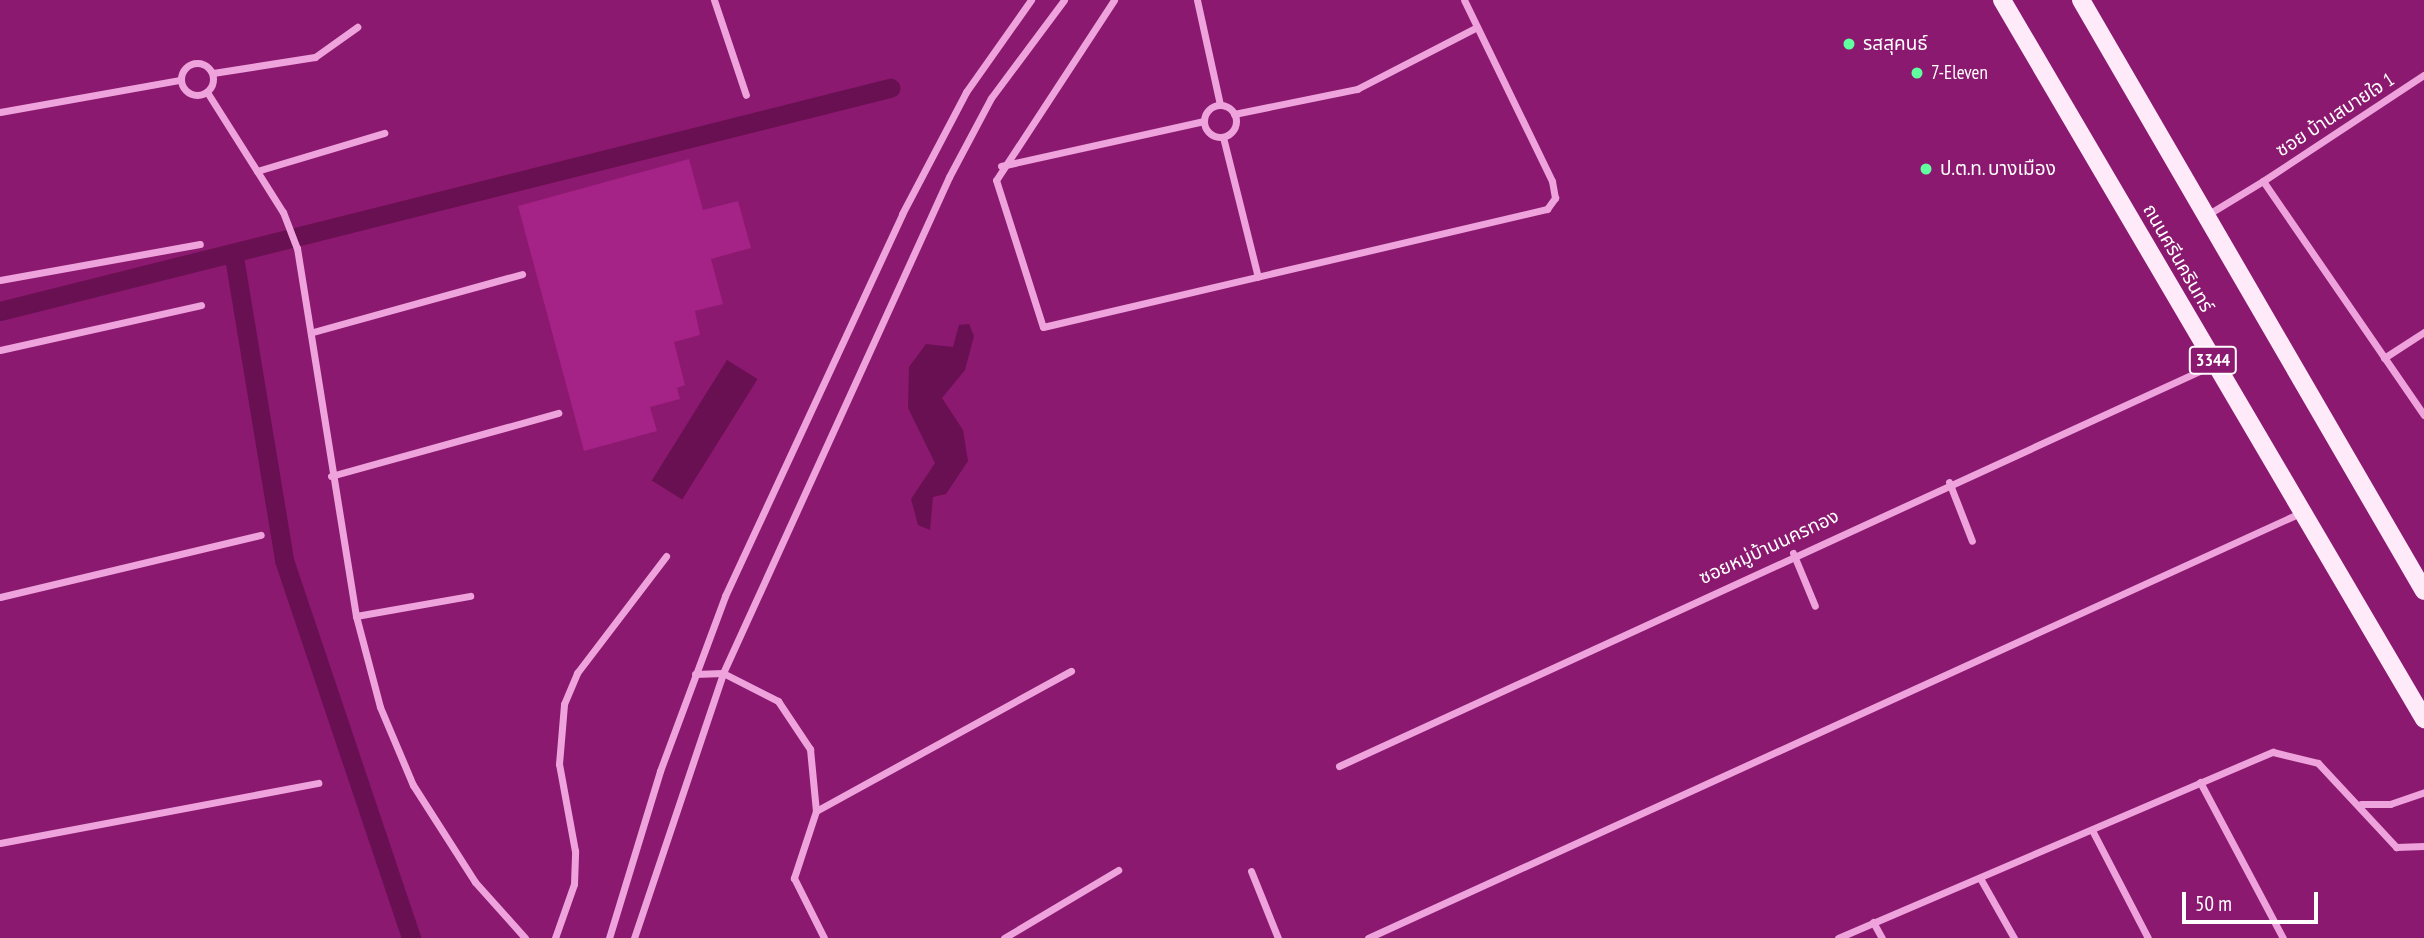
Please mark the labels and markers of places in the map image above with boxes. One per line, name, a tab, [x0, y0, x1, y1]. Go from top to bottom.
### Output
place label: รสสุคนธ์	[1863, 33, 1928, 55]
marker: รสสุคนธ์	[1841, 36, 1857, 52]
place label: 7-Eleven	[1931, 62, 1988, 84]
marker: 7-Eleven	[1909, 65, 1925, 81]
place label: ป.ต.ท. บางเมือง	[1940, 158, 2057, 180]
marker: ป.ต.ท. บางเมือง	[1918, 161, 1934, 177]

